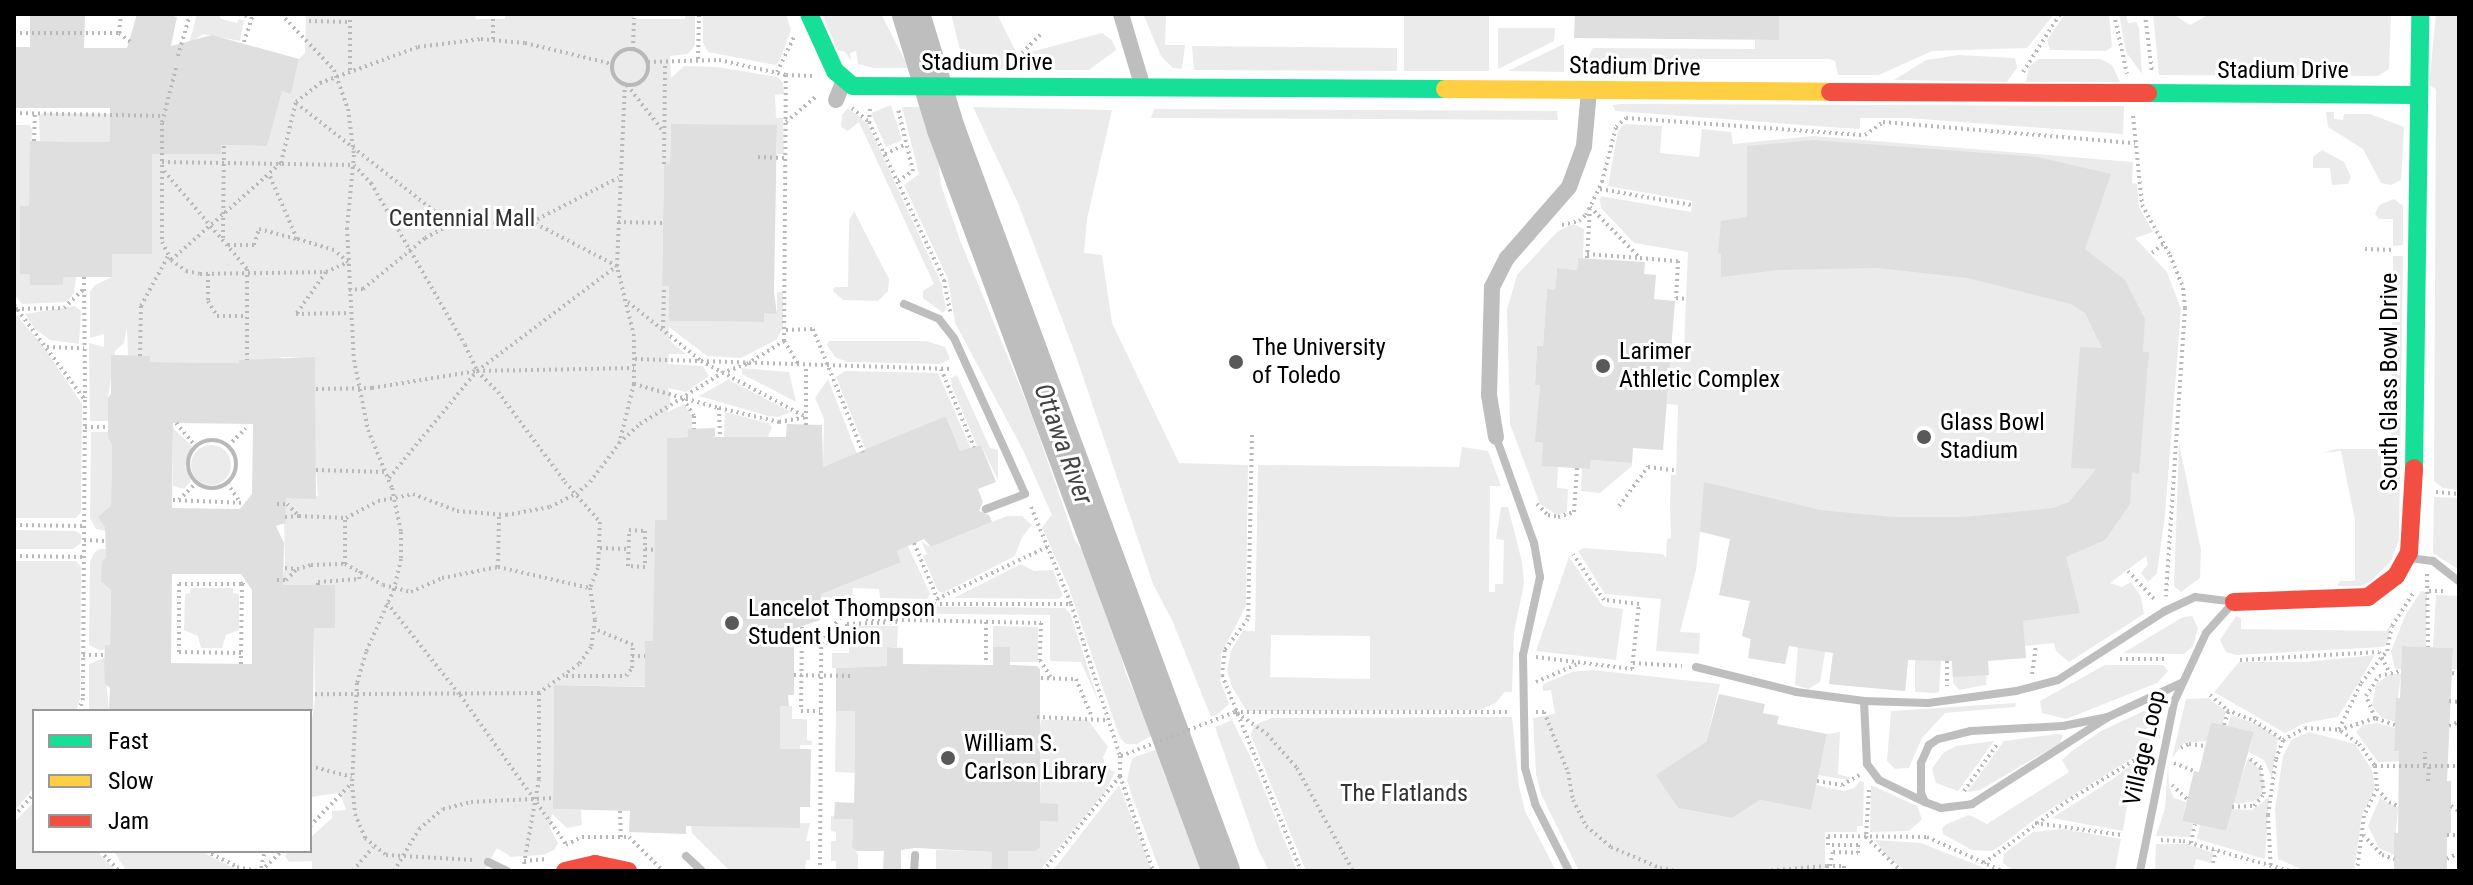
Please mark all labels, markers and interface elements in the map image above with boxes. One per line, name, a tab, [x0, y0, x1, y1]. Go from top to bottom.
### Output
street label: Stadium Drive	[921, 49, 1053, 77]
street label: Stadium Drive	[1569, 51, 1701, 83]
street label: Stadium Drive	[2217, 57, 2349, 85]
park label: Centennial Mall	[389, 205, 535, 233]
street label: South Glass Bowl Drive	[2376, 273, 2404, 491]
place label: The University of Toledo	[1252, 334, 1386, 390]
place label: Larimer Athletic Complex	[1619, 338, 1780, 394]
marker: The University of Toledo	[1227, 353, 1245, 371]
marker: Larimer Athletic Complex	[1594, 357, 1612, 375]
water label: Ottawa River	[1027, 380, 1099, 508]
place label: Glass Bowl Stadium	[1940, 409, 2045, 465]
marker: Glass Bowl Stadium	[1915, 428, 1933, 446]
place label: Lancelot Thompson Student Union	[748, 595, 936, 651]
marker: Lancelot Thompson Student Union	[723, 614, 741, 632]
street label: Village Loop	[2118, 688, 2172, 808]
legend	[32, 709, 312, 853]
text: Fast	[108, 727, 149, 755]
place label: William S. Carlson Library	[964, 730, 1107, 786]
marker: William S. Carlson Library	[939, 749, 957, 767]
text: Slow	[108, 767, 154, 795]
park label: The Flatlands	[1340, 780, 1468, 808]
text: Jam	[108, 807, 149, 835]

